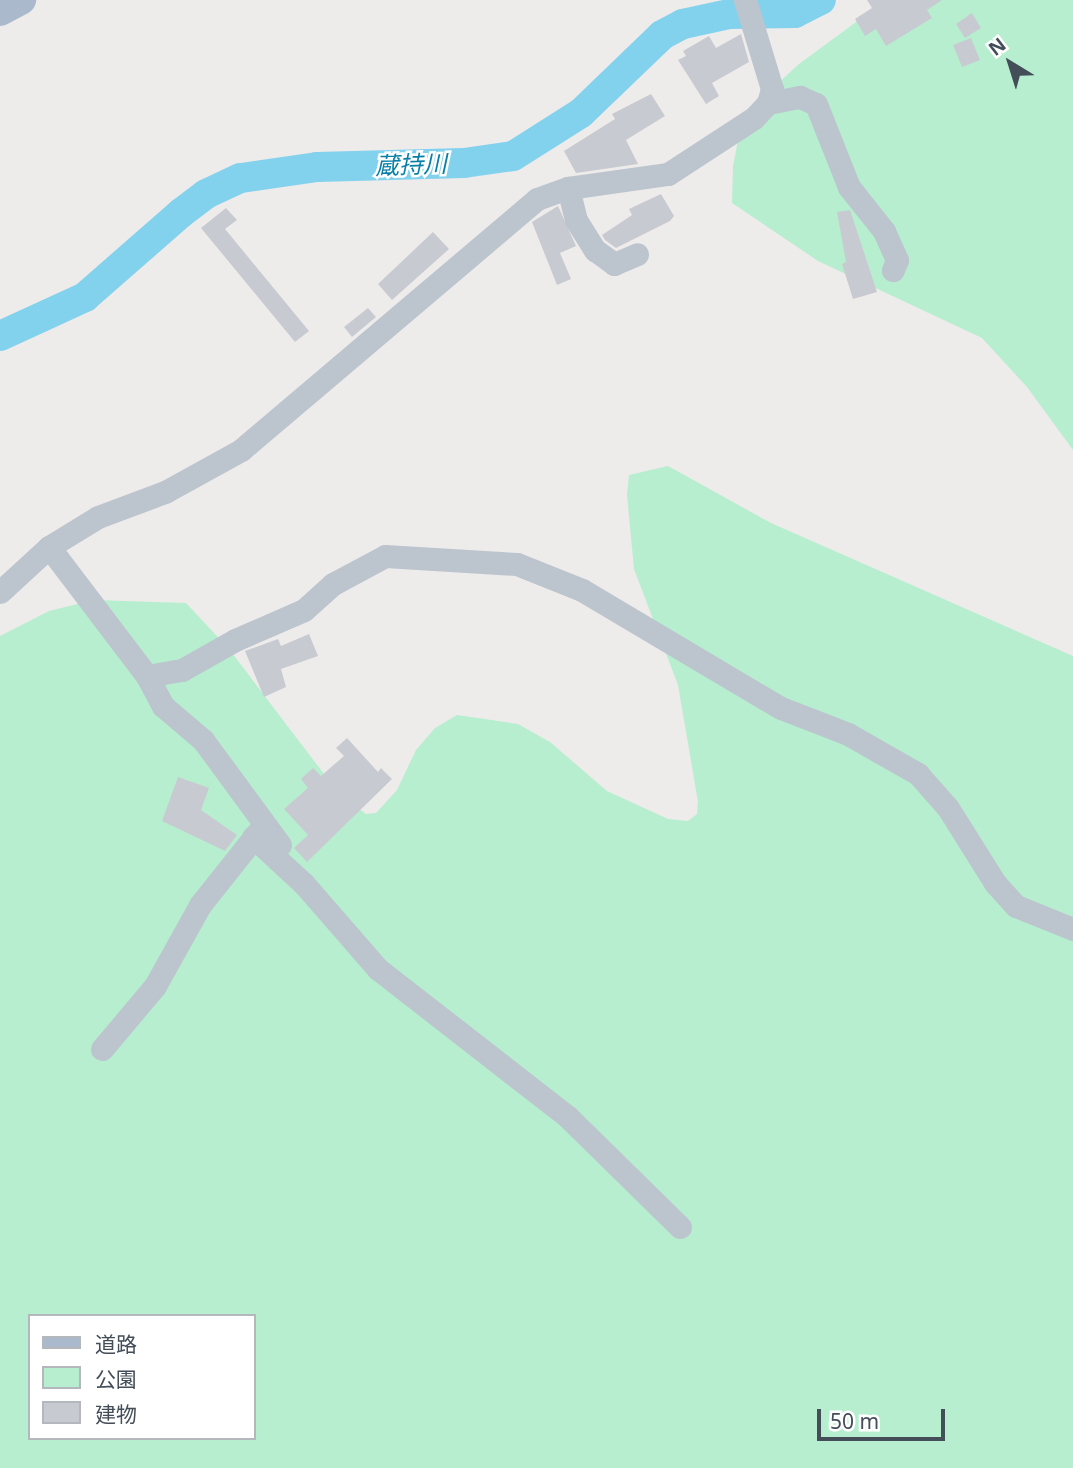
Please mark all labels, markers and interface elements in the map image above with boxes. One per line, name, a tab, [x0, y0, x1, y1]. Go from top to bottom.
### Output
north arrow	[975, 28, 1045, 98]
text: N	[983, 31, 1011, 61]
water label: 蔵持川	[375, 148, 447, 180]
legend	[28, 1314, 256, 1440]
text: 道路	[95, 1330, 137, 1358]
text: 公園	[95, 1365, 137, 1393]
scale bar	[821, 1394, 949, 1438]
text: 建物	[95, 1400, 137, 1428]
text: 50 m	[830, 1407, 879, 1435]

